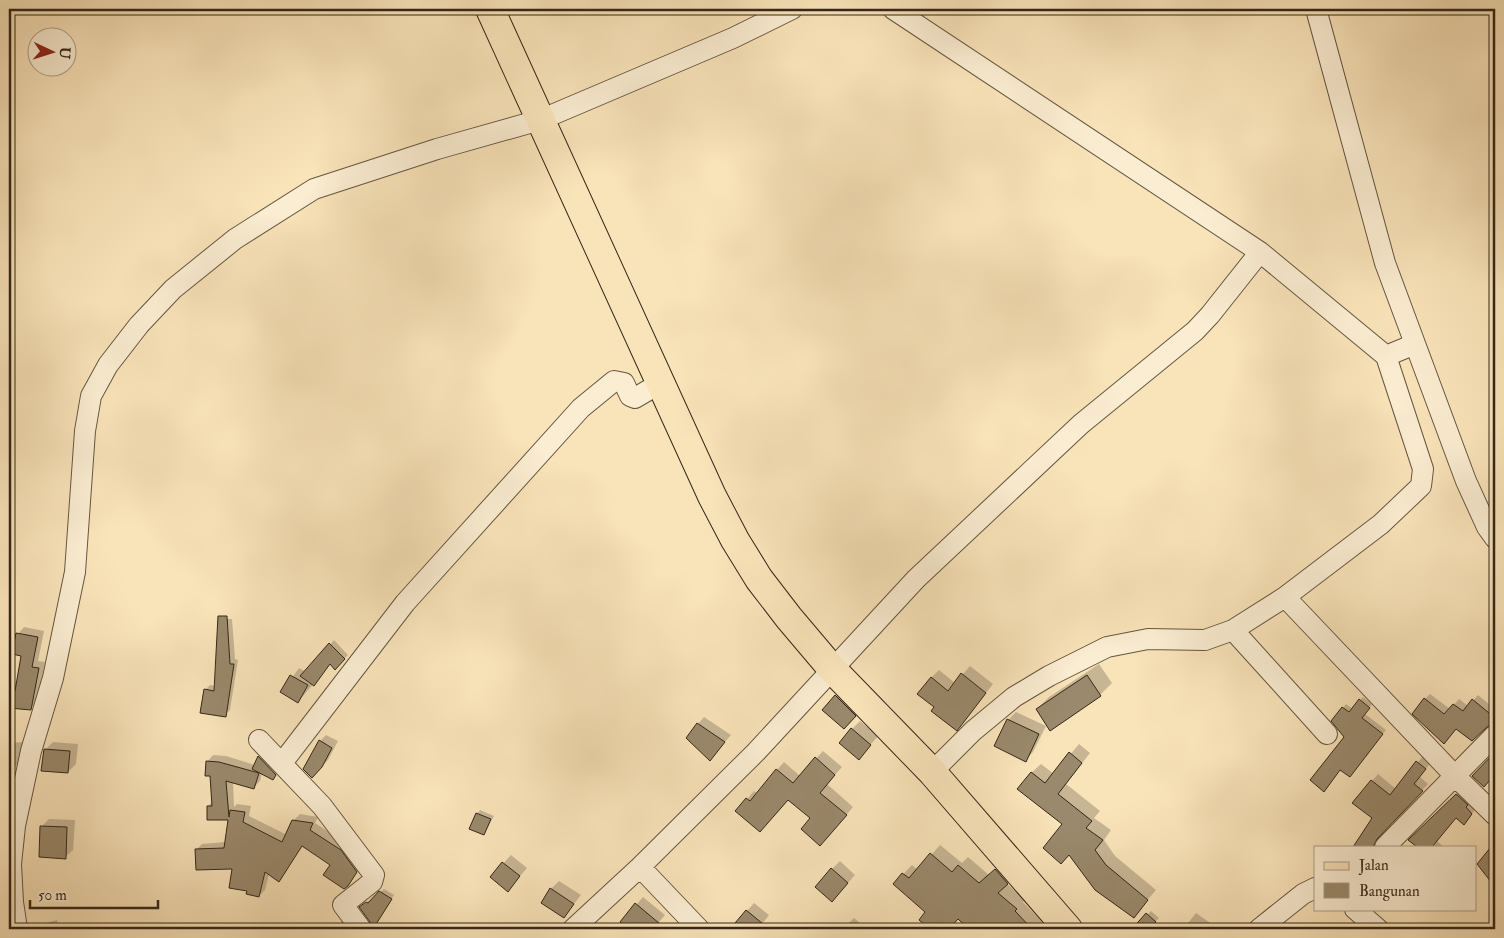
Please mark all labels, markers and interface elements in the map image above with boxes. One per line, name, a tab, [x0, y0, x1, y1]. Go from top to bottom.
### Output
north arrow	[28, 28, 78, 78]
text: U	[56, 46, 73, 60]
legend	[1314, 846, 1476, 910]
text: Jalan	[1358, 856, 1389, 876]
scale bar	[30, 878, 158, 910]
text: Bangunan	[1359, 882, 1420, 901]
text: 50 m	[38, 886, 67, 905]

